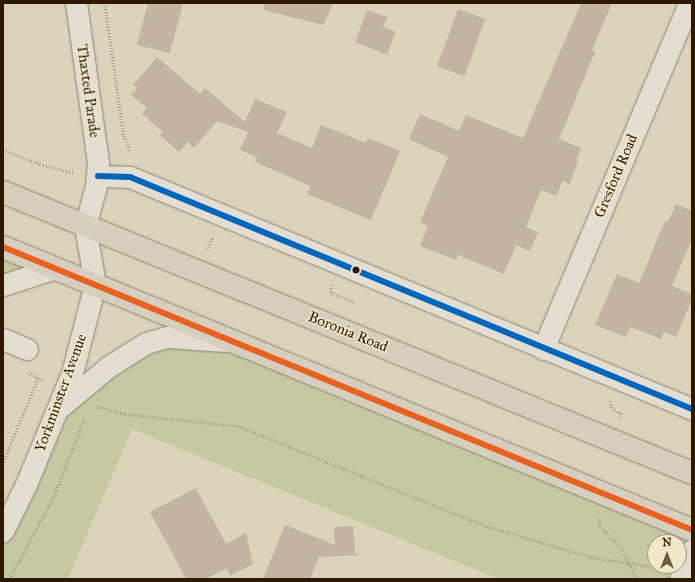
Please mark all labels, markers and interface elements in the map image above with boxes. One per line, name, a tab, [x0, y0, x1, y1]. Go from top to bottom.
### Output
street label: Thaxted Parade	[73, 43, 103, 139]
street label: Gresford Road	[590, 131, 642, 221]
unlabelled marker	[351, 265, 361, 275]
street label: Boronia Road	[305, 308, 391, 356]
street label: Yorkminster Avenue	[31, 331, 91, 455]
north arrow	[647, 534, 687, 574]
text: N	[662, 536, 672, 549]

